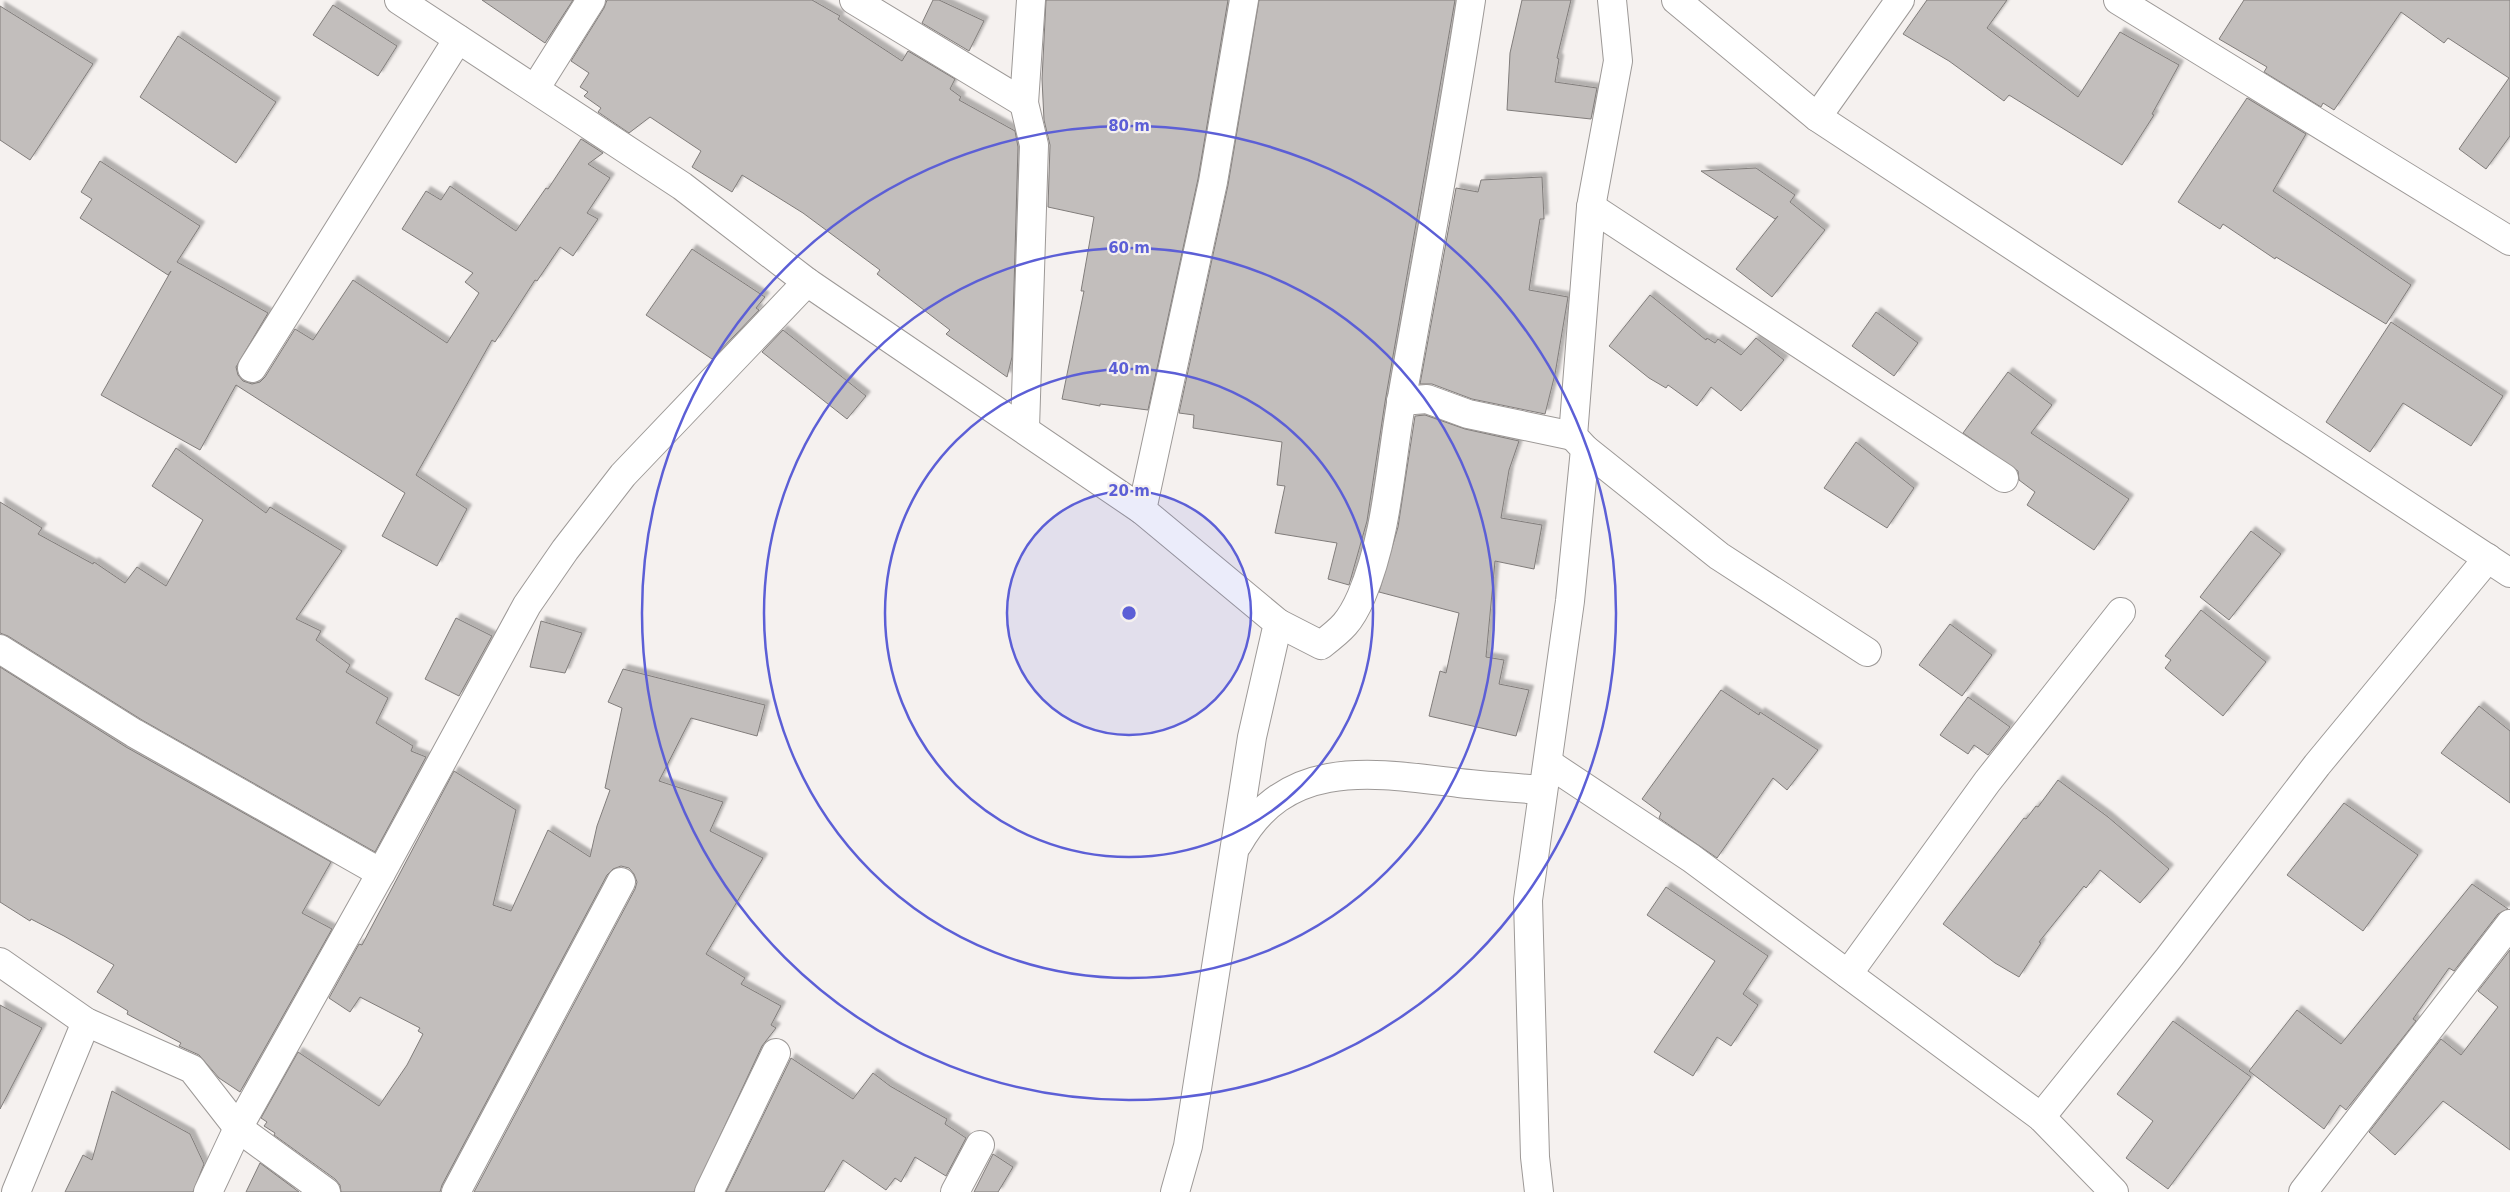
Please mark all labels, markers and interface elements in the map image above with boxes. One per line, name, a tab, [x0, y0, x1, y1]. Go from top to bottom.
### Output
text: 80 m	[1108, 117, 1150, 135]
text: 60 m	[1108, 239, 1150, 257]
text: 40 m	[1108, 360, 1150, 378]
text: 20 m	[1108, 482, 1150, 500]
centre of rings	[1120, 604, 1138, 622]

